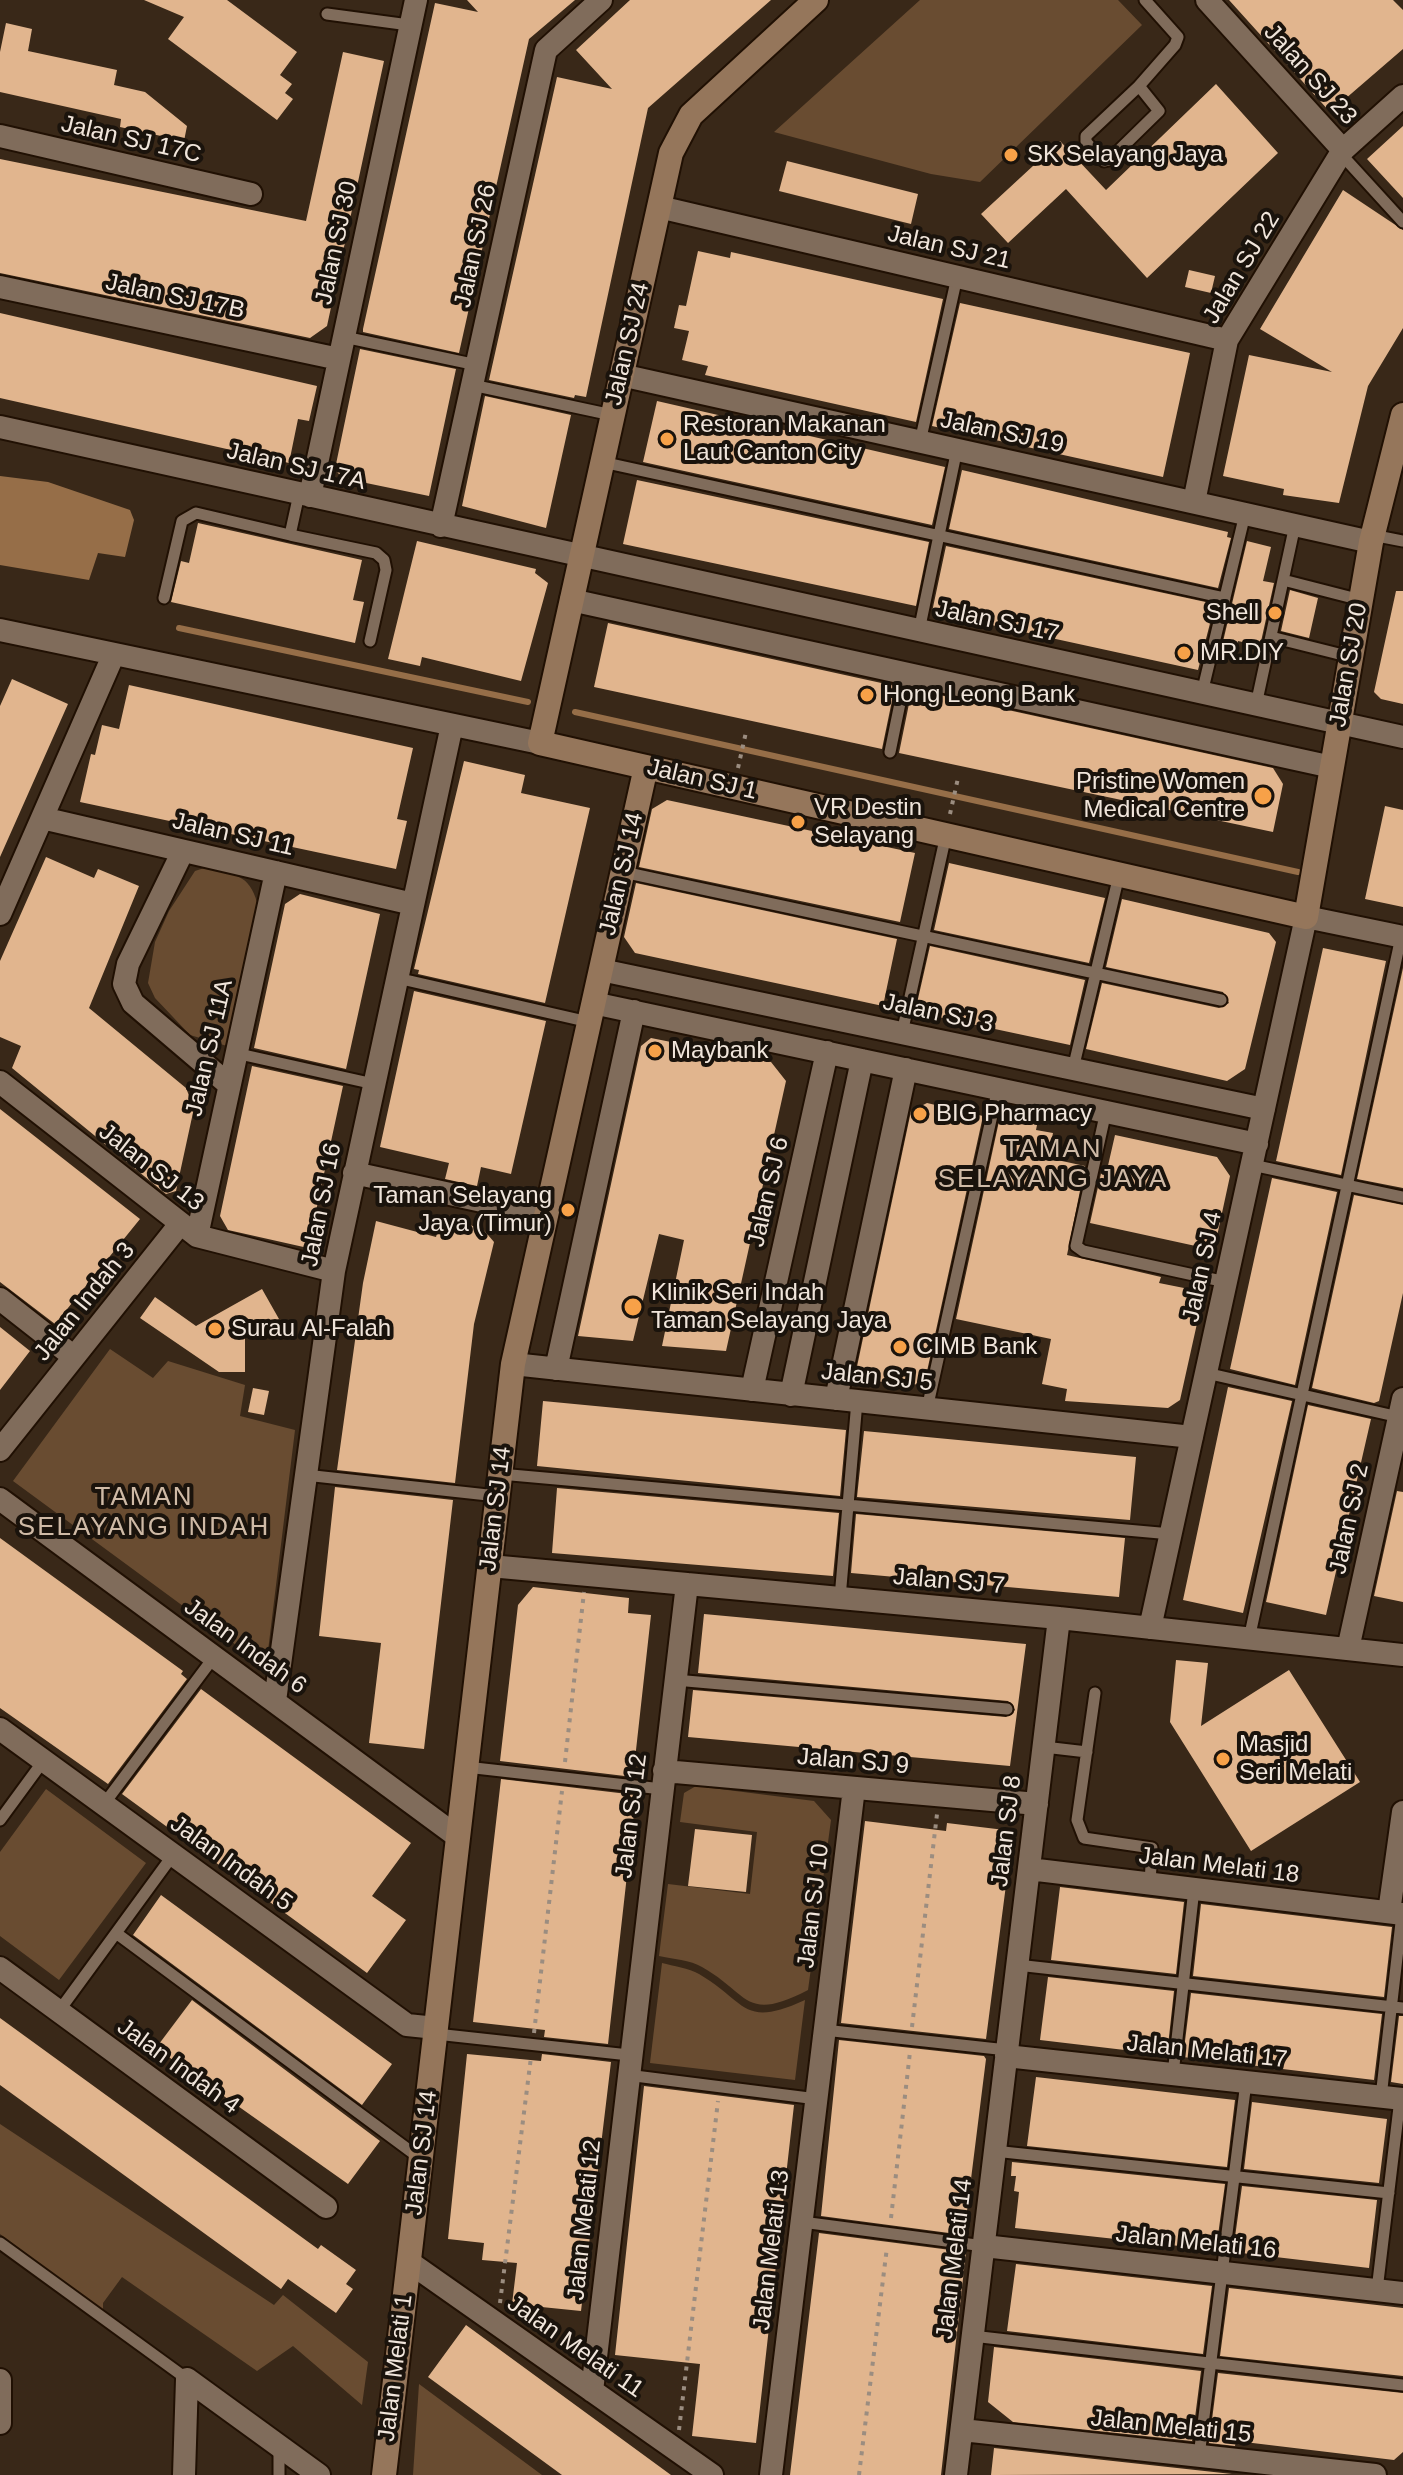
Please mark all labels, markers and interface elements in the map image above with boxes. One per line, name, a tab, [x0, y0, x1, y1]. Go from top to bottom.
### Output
street label: Jalan SJ 23	[1257, 19, 1363, 131]
street label: Jalan SJ 17C	[58, 110, 204, 170]
place label: SK Selayang Jaya	[1027, 141, 1223, 169]
marker: SK Selayang Jaya	[1002, 146, 1020, 164]
street label: Jalan SJ 30	[310, 179, 364, 307]
street label: Jalan SJ 26	[449, 182, 503, 310]
street label: Jalan SJ 22	[1197, 207, 1287, 329]
street label: Jalan SJ 21	[885, 220, 1013, 276]
street label: Jalan SJ 17B	[103, 268, 247, 326]
street label: Jalan SJ 24	[600, 280, 656, 408]
street label: Jalan SJ 19	[938, 406, 1066, 460]
place label: Restoran Makanan Laut Canton City	[683, 411, 886, 467]
marker: Restoran Makanan Laut Canton City	[658, 430, 676, 448]
street label: Jalan SJ 17A	[224, 437, 368, 497]
street label: Jalan SJ 17	[933, 595, 1061, 649]
place label: Shell	[1206, 599, 1259, 627]
street label: Jalan SJ 20	[1324, 601, 1374, 729]
marker: Shell	[1266, 604, 1284, 622]
place label: MR.DIY	[1200, 639, 1284, 667]
marker: MR.DIY	[1175, 644, 1193, 662]
place label: Hong Leong Bank	[883, 681, 1075, 709]
marker: Hong Leong Bank	[858, 686, 876, 704]
street label: Jalan SJ 1	[644, 753, 760, 807]
place label: Pristine Women Medical Centre	[1076, 768, 1245, 824]
marker: Pristine Women Medical Centre	[1252, 785, 1274, 807]
place label: VR Destin Selayang	[814, 794, 922, 850]
street label: Jalan SJ 11	[170, 807, 296, 863]
street label: Jalan SJ 14	[594, 810, 650, 938]
marker: VR Destin Selayang	[789, 813, 807, 831]
street label: Jalan SJ 11A	[180, 977, 240, 1119]
street label: Jalan SJ 3	[880, 988, 996, 1040]
place label: Maybank	[671, 1037, 768, 1065]
marker: Maybank	[646, 1042, 664, 1060]
place label: BIG Pharmacy	[936, 1100, 1092, 1128]
marker: BIG Pharmacy	[911, 1105, 929, 1123]
street label: Jalan SJ 13	[93, 1118, 209, 1218]
street label: Jalan SJ 6	[742, 1134, 796, 1250]
district label: TAMAN SELAYANG JAYA	[938, 1134, 1168, 1196]
street label: Jalan SJ 16	[296, 1141, 348, 1269]
place label: Taman Selayang Jaya (Timur)	[373, 1182, 552, 1238]
marker: Taman Selayang Jaya (Timur)	[559, 1201, 577, 1219]
street label: Jalan SJ 4	[1177, 1209, 1229, 1325]
street label: Jalan Indah 3	[28, 1237, 142, 1367]
place label: Klinik Seri Indah Taman Selayang Jaya	[651, 1279, 887, 1335]
marker: Klinik Seri Indah Taman Selayang Jaya	[622, 1296, 644, 1318]
place label: Surau Al-Falah	[231, 1315, 391, 1343]
marker: Surau Al-Falah	[206, 1320, 224, 1338]
place label: CIMB Bank	[916, 1333, 1037, 1361]
marker: CIMB Bank	[891, 1338, 909, 1356]
street label: Jalan SJ 5	[820, 1358, 934, 1398]
street label: Jalan SJ 14	[474, 1445, 518, 1573]
street label: Jalan SJ 2	[1324, 1461, 1376, 1577]
district label: TAMAN SELAYANG INDAH	[18, 1482, 270, 1544]
street label: Jalan SJ 7	[892, 1563, 1006, 1601]
street label: Jalan Indah 6	[178, 1593, 312, 1701]
place label: Masjid Seri Melati	[1239, 1731, 1352, 1787]
street label: Jalan SJ 9	[796, 1743, 910, 1781]
marker: Masjid Seri Melati	[1214, 1750, 1232, 1768]
street label: Jalan SJ 12	[610, 1752, 654, 1880]
street label: Jalan SJ 8	[986, 1774, 1028, 1888]
street label: Jalan Indah 5	[164, 1810, 298, 1918]
street label: Jalan SJ 10	[792, 1842, 836, 1970]
street label: Jalan Melati 18	[1137, 1842, 1301, 1890]
street label: Jalan Indah 4	[111, 2013, 245, 2121]
street label: Jalan Melati 17	[1125, 2029, 1289, 2075]
street label: Jalan SJ 14	[400, 2089, 444, 2217]
street label: Jalan Melati 12	[562, 2138, 608, 2302]
street label: Jalan Melati 13	[748, 2168, 796, 2332]
street label: Jalan Melati 14	[931, 2177, 979, 2341]
street label: Jalan Melati 16	[1114, 2220, 1278, 2266]
street label: Jalan Melati 11	[501, 2289, 649, 2405]
street label: Jalan Melati 1	[373, 2293, 419, 2443]
street label: Jalan Melati 15	[1089, 2404, 1253, 2450]

